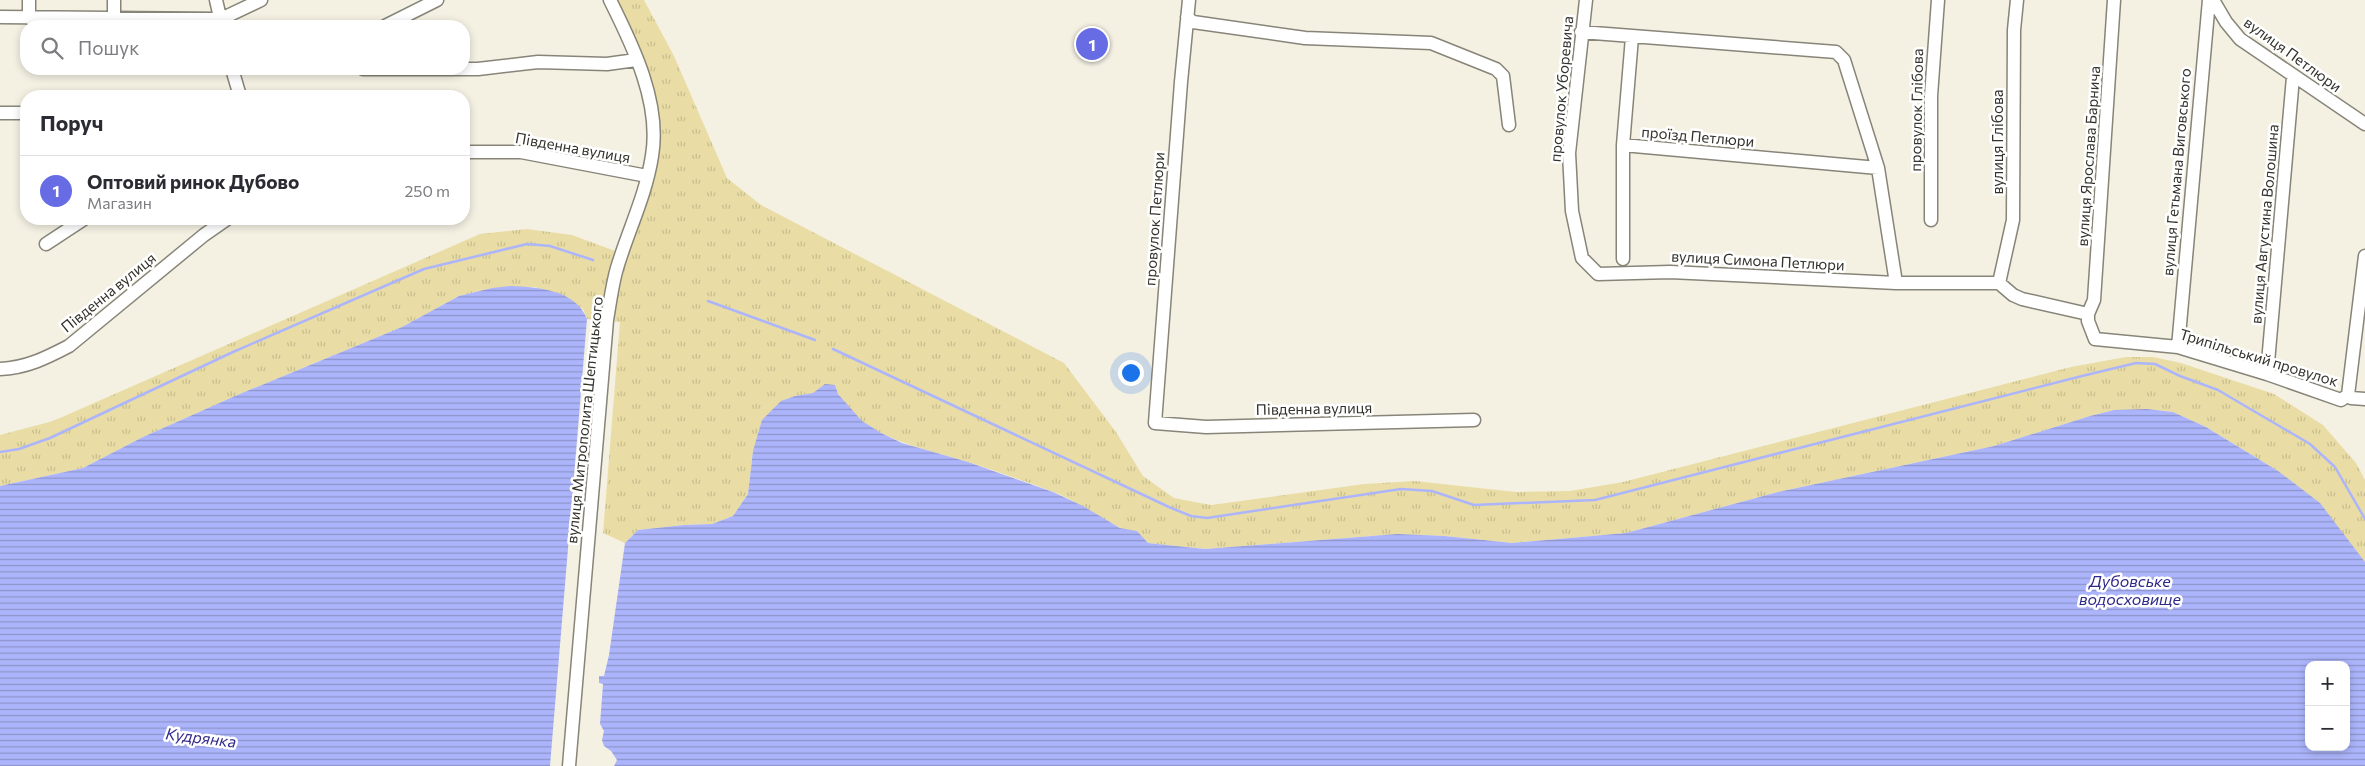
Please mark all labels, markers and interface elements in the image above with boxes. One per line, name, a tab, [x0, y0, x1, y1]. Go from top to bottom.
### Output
street label: вулиця Петлюри	[2241, 13, 2345, 95]
street label: провулок Уборевича	[1546, 15, 1576, 163]
search box	[20, 20, 470, 75]
pin: 1	[1076, 25, 1108, 63]
icon: search	[38, 34, 66, 62]
text: Пошук	[78, 36, 139, 59]
street label: провулок Глібова	[1906, 48, 1926, 172]
street label: вулиця Ярослава Барнича	[2073, 65, 2103, 247]
street label: вулиця Гетьмана Виговського	[2158, 67, 2194, 277]
street label: вулиця Глібова	[1988, 89, 2006, 195]
text: Поруч	[40, 110, 103, 135]
street label: проїзд Петлюри	[1641, 122, 1755, 150]
street label: вулиця Августина Волошина	[2246, 124, 2282, 324]
street label: Південна вулиця	[514, 128, 632, 166]
street label: провулок Петлюри	[1140, 151, 1168, 287]
text: Оптовий ринок Дубово	[87, 170, 299, 193]
text: 1	[52, 181, 60, 200]
text: 250 m	[404, 181, 450, 200]
text: Магазин	[87, 193, 152, 212]
street label: вулиця Симона Петлюри	[1671, 246, 1845, 274]
street label: Південна вулиця	[57, 248, 159, 336]
street label: вулиця Митрополита Шептицького	[562, 296, 606, 544]
street label: Трипільський провулок	[2178, 324, 2340, 390]
your location	[1118, 360, 1144, 386]
street label: Південна вулиця	[1256, 398, 1372, 418]
water label: Дубовське водосховище	[2079, 571, 2182, 608]
map controls	[2305, 661, 2350, 751]
button: +	[2305, 661, 2350, 706]
button: −	[2305, 706, 2350, 751]
water label: Кудрянка	[165, 723, 237, 751]

